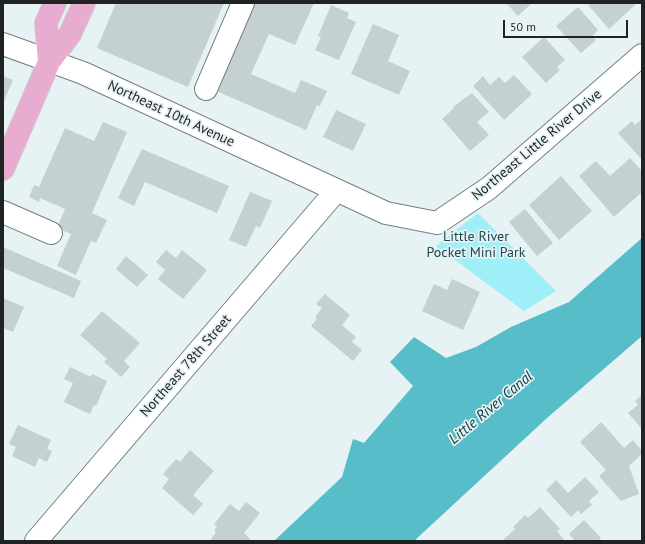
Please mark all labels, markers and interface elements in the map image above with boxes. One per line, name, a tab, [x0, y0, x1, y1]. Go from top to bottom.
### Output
scale bar	[505, 12, 630, 38]
text: 50 m	[510, 19, 536, 34]
street label: Northeast 10th Avenue	[105, 77, 237, 151]
street label: Northeast Little River Drive	[469, 86, 605, 204]
park label: Little River Pocket Mini Park	[427, 229, 525, 262]
street label: Northeast 78th Street	[137, 311, 235, 421]
water label: Little River Canal	[445, 368, 537, 448]

